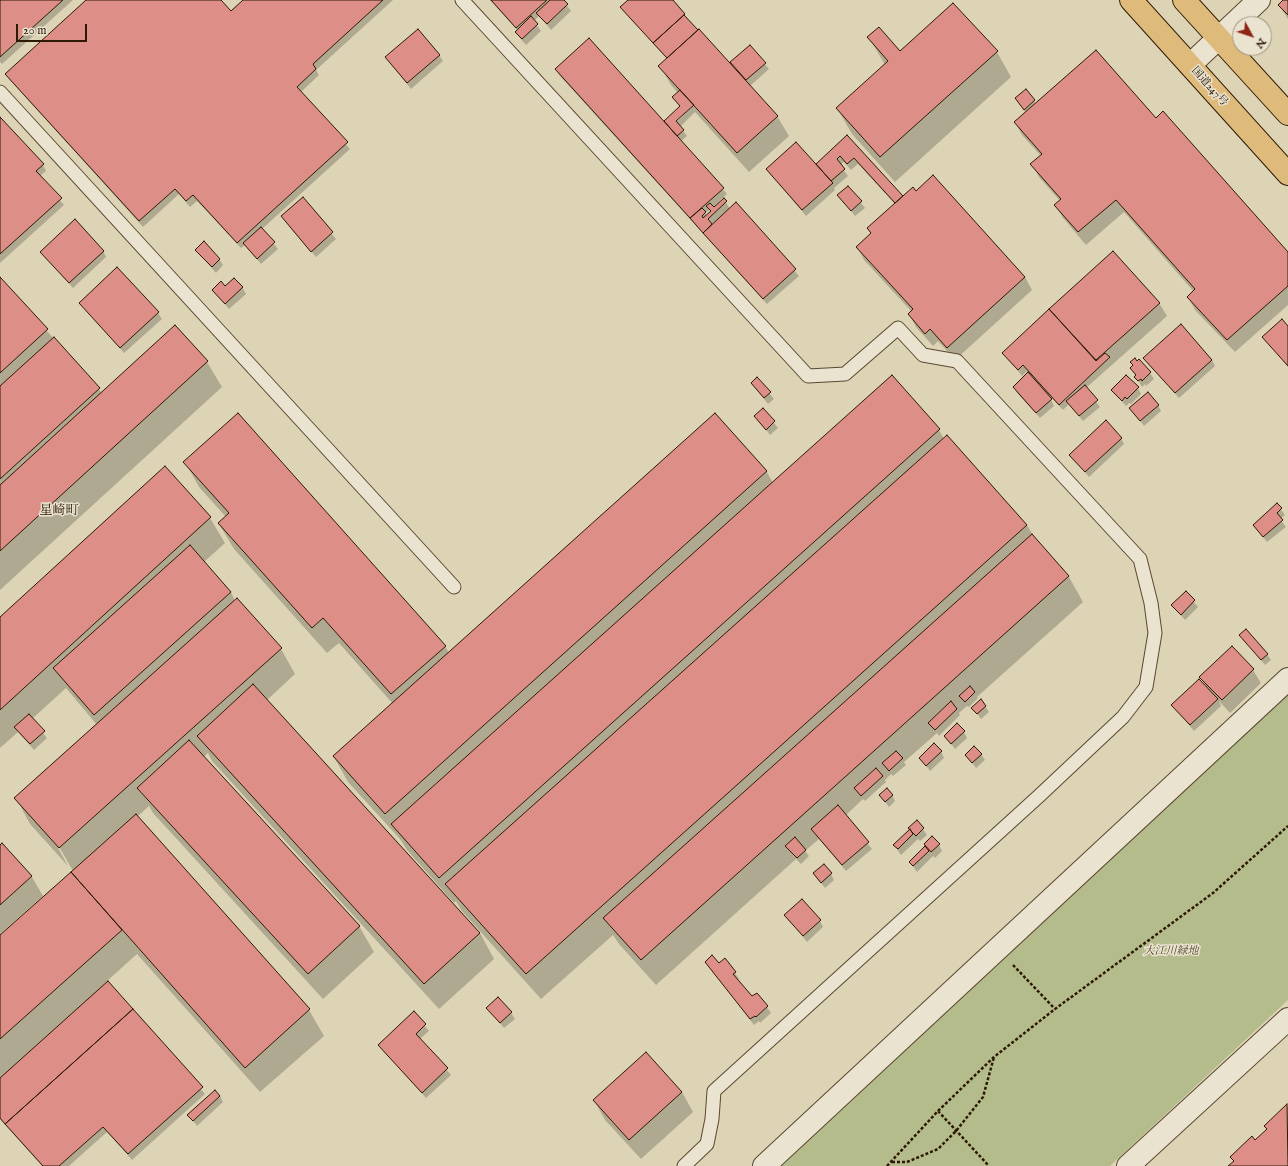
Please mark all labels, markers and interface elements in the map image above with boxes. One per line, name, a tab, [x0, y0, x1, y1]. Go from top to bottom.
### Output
scale bar	[18, 16, 89, 42]
north arrow	[1232, 16, 1272, 56]
text: 20 m	[23, 23, 46, 38]
text: N	[1252, 35, 1269, 51]
street label: 国道247号	[1188, 65, 1230, 109]
district label: 星崎町	[40, 503, 78, 519]
park label: 大江川緑地	[1144, 945, 1198, 959]

